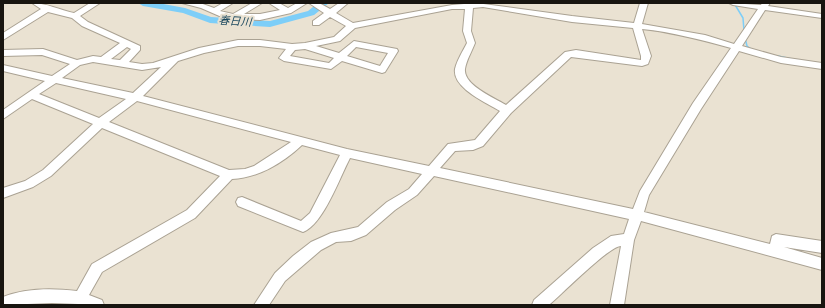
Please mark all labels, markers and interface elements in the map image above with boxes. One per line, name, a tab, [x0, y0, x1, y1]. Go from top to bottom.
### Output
water label: 春日川	[218, 13, 253, 29]

